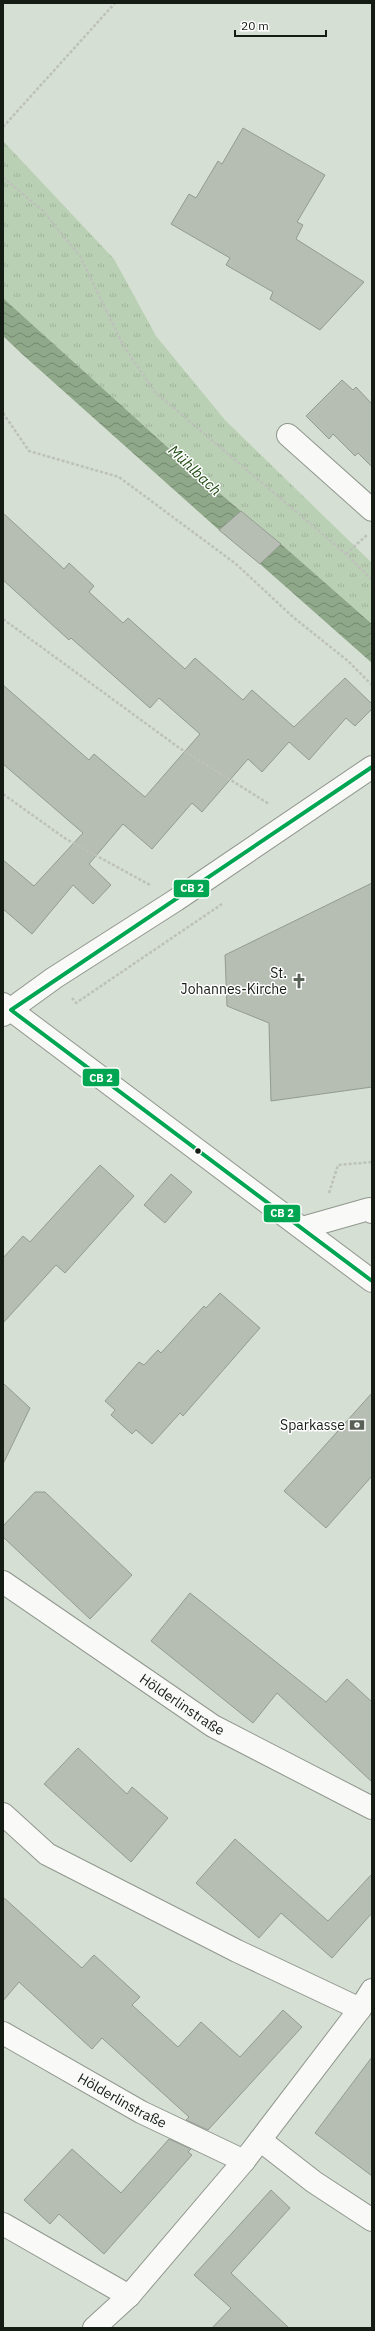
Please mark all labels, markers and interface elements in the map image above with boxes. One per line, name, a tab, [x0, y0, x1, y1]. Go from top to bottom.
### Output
scale bar	[235, 12, 326, 38]
text: 20 m	[241, 18, 269, 33]
water label: Mühlbach	[164, 441, 226, 499]
line badge: CB 2	[173, 879, 210, 898]
text: CB 2	[180, 881, 204, 895]
place label: St. Johannes-Kirche	[181, 964, 287, 998]
church icon: St. Johannes-Kirche	[290, 972, 308, 990]
line badge: CB 2	[82, 1068, 120, 1087]
text: CB 2	[89, 1071, 113, 1085]
unlabelled marker	[193, 1146, 203, 1156]
line badge: CB 2	[263, 1204, 301, 1223]
text: CB 2	[270, 1206, 294, 1220]
place label: Sparkasse	[280, 1416, 345, 1434]
bank icon: Sparkasse	[348, 1416, 366, 1434]
street label: Hölderlinstraße	[136, 1669, 228, 1740]
street label: Hölderlinstraße	[75, 2069, 170, 2132]

